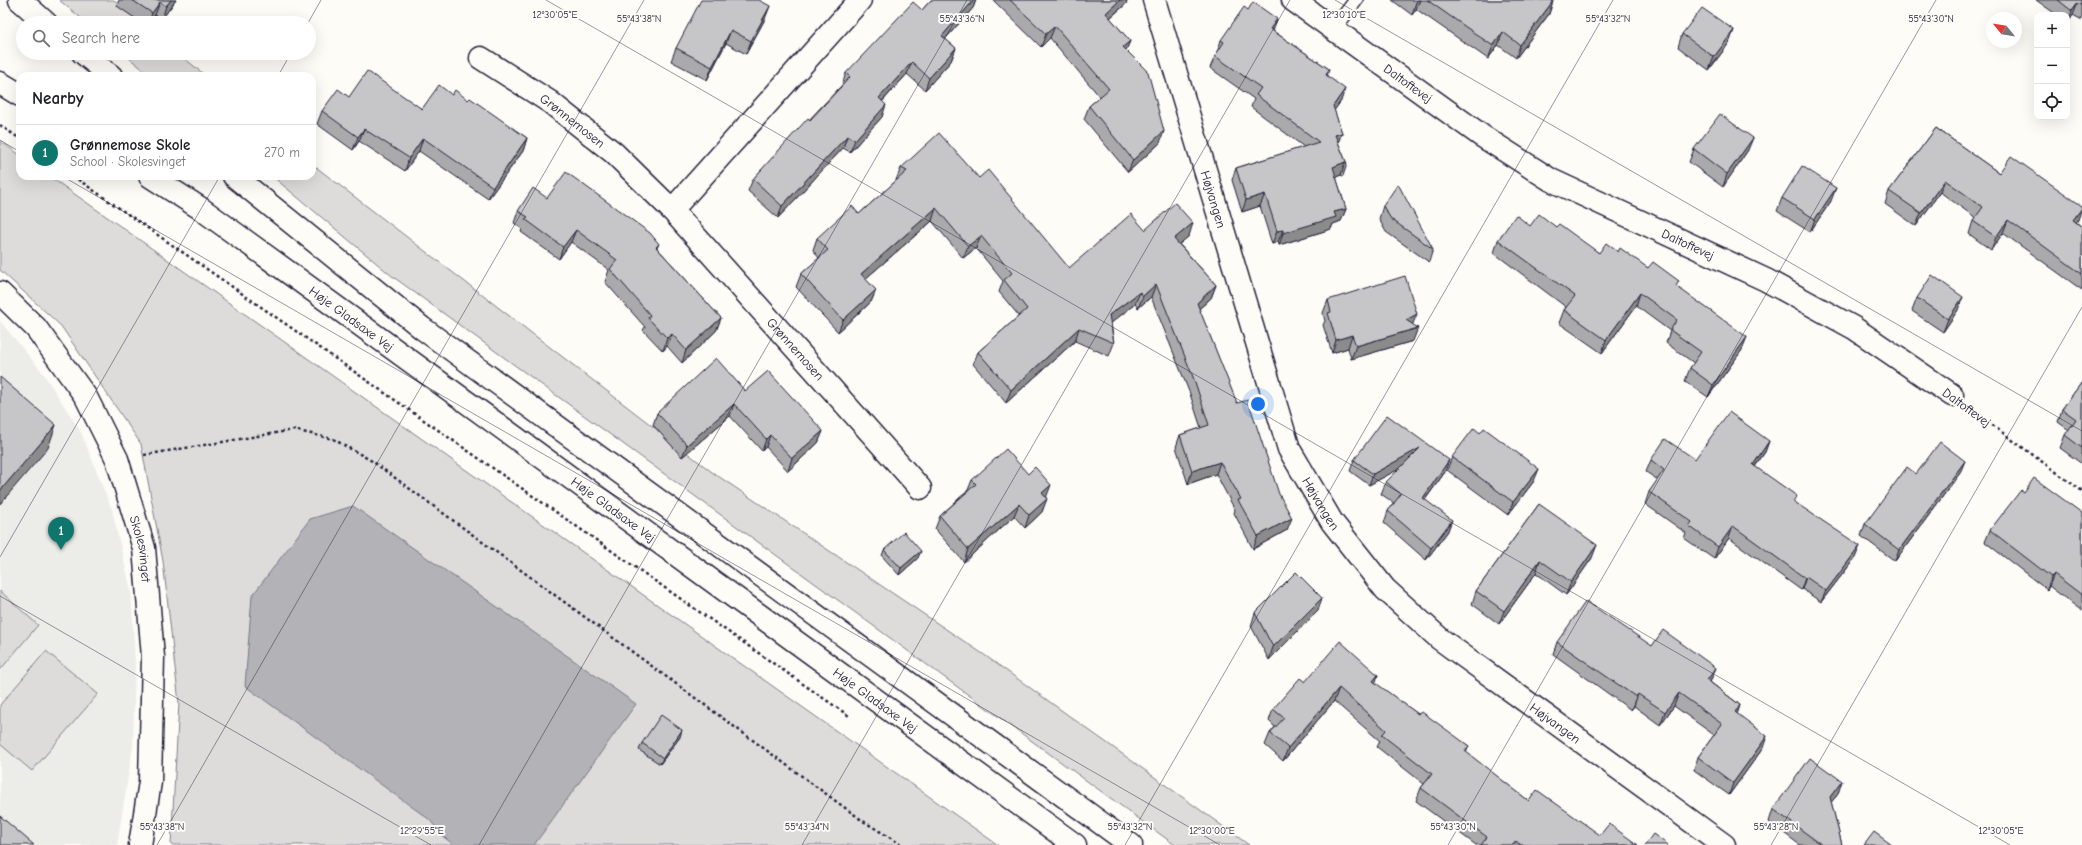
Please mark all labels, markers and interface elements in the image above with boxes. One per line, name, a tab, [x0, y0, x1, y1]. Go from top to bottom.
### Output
text: 12°30'05"E	[532, 9, 578, 21]
text: 12°30'10"E	[1322, 9, 1366, 21]
north arrow	[1986, 12, 2022, 48]
map controls	[2034, 12, 2070, 120]
button: +	[2034, 12, 2070, 48]
text: 55°43'38"N	[617, 13, 661, 25]
text: 55°43'36"N	[940, 13, 984, 25]
text: 55°43'32"N	[1586, 13, 1630, 25]
text: 55°43'30"N	[1908, 13, 1954, 25]
search box	[16, 16, 316, 60]
icon: search	[30, 27, 52, 49]
text: Search here	[62, 29, 140, 47]
button: −	[2034, 48, 2070, 84]
street label: Daltoftevej	[1381, 61, 1435, 106]
button: locate	[2034, 84, 2070, 120]
text: Nearby	[32, 89, 83, 108]
street label: Grønnemosen	[537, 91, 608, 151]
text: Grønnemose Skole	[70, 136, 190, 154]
text: 1	[42, 145, 48, 160]
text: 270 m	[264, 145, 300, 160]
text: School · Skolesvinget	[70, 154, 186, 169]
street label: Højvangen	[1198, 169, 1229, 230]
street label: Daltoftevej	[1659, 226, 1717, 263]
street label: Høje Gladsaxe Vej	[306, 283, 396, 355]
street label: Grønnemosen	[764, 315, 827, 383]
street label: Daltoftevej	[1940, 385, 1994, 430]
your location	[1248, 394, 1268, 414]
street label: Høje Gladsaxe Vej	[568, 474, 658, 545]
street label: Højvangen	[1299, 474, 1342, 533]
street label: Skolesvinget	[127, 514, 154, 584]
pin: 1	[48, 517, 74, 550]
street label: Høje Gladsaxe Vej	[830, 665, 920, 736]
street label: Højvangen	[1527, 700, 1583, 747]
text: 55°43'38"N	[140, 821, 184, 833]
text: 55°43'34"N	[785, 821, 829, 833]
text: 55°43'32"N	[1108, 821, 1152, 833]
text: 55°43'30"N	[1430, 821, 1476, 833]
text: 55°43'28"N	[1754, 821, 1798, 833]
text: 12°29'55"E	[400, 825, 444, 837]
text: 12°30'00"E	[1189, 825, 1235, 837]
text: 12°30'05"E	[1978, 825, 2024, 837]

